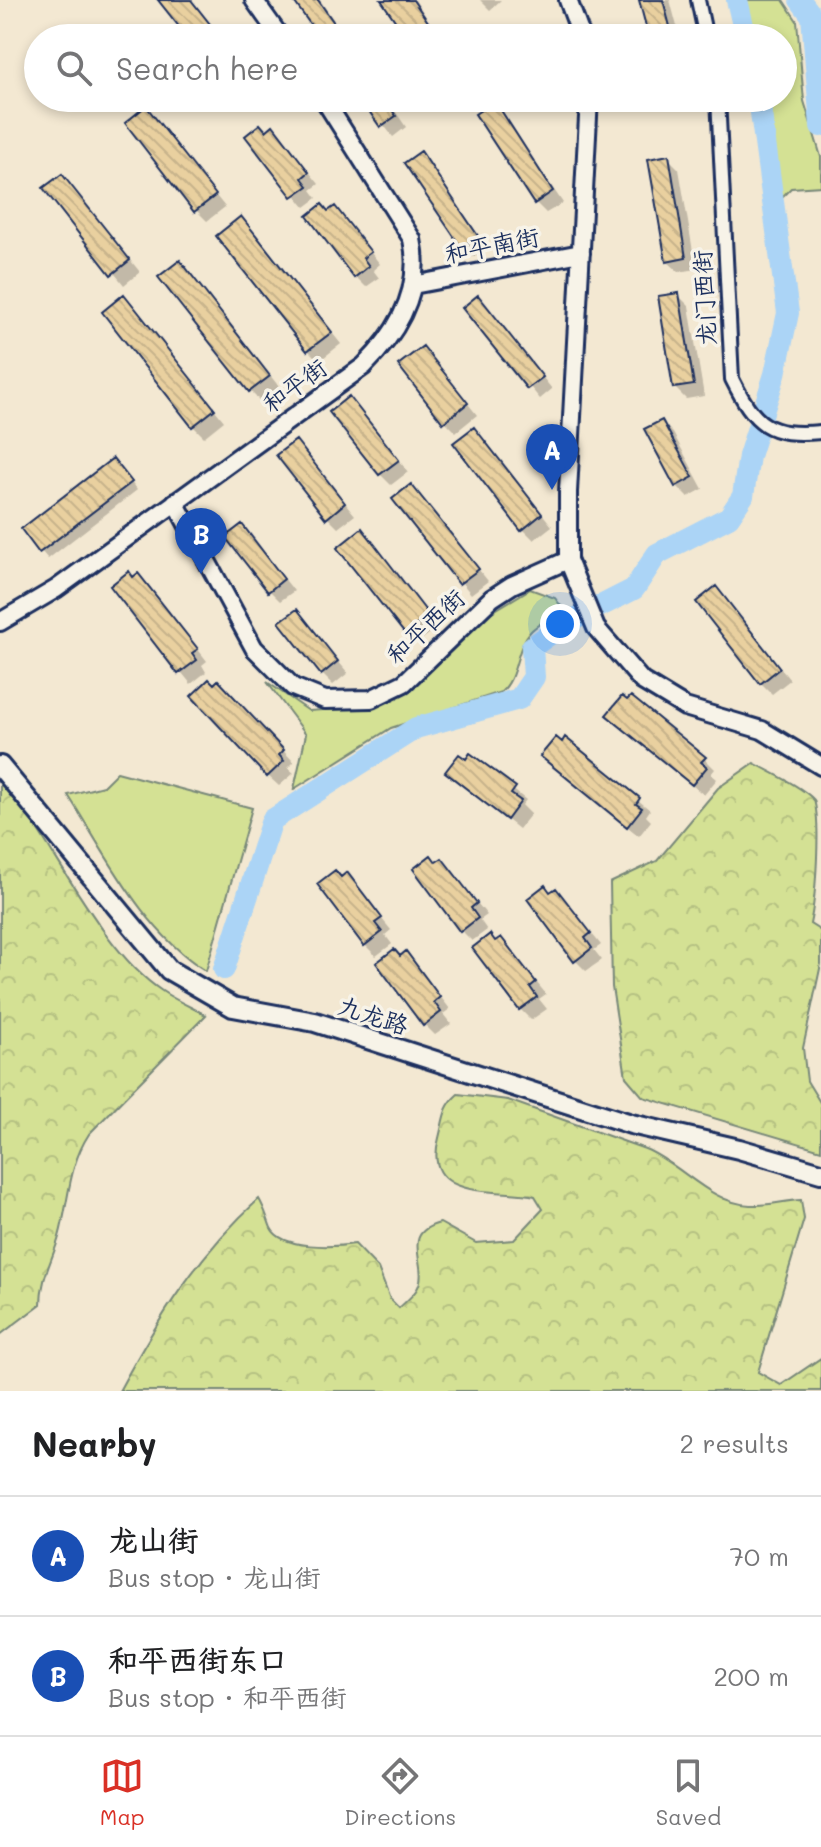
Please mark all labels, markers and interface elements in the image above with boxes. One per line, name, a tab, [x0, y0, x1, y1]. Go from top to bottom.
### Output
search box	[24, 24, 797, 112]
icon: search	[52, 46, 96, 90]
text: Search here	[116, 48, 299, 88]
street label: 和平南街	[442, 220, 542, 269]
street label: 龙门西街	[686, 249, 721, 347]
street label: 和平街	[256, 351, 332, 418]
pin: A	[526, 424, 578, 490]
pin: B	[175, 508, 227, 574]
street label: 和平西街	[379, 582, 471, 670]
your location	[540, 604, 580, 644]
street label: 九龙路	[334, 989, 412, 1040]
text: Nearby	[32, 1421, 157, 1466]
text: 2 results	[680, 1426, 789, 1460]
text: 龙山街	[108, 1519, 198, 1559]
text: A	[49, 1539, 67, 1573]
text: 70 m	[729, 1539, 789, 1573]
text: Bus stop · 龙山街	[108, 1560, 321, 1594]
text: 和平西街东口	[108, 1639, 288, 1679]
text: B	[49, 1659, 67, 1693]
text: 200 m	[713, 1659, 789, 1693]
text: Bus stop · 和平西街	[108, 1680, 347, 1714]
tab: Map	[100, 1754, 145, 1831]
tab: Directions	[344, 1754, 456, 1831]
tab: Saved	[656, 1754, 721, 1831]

